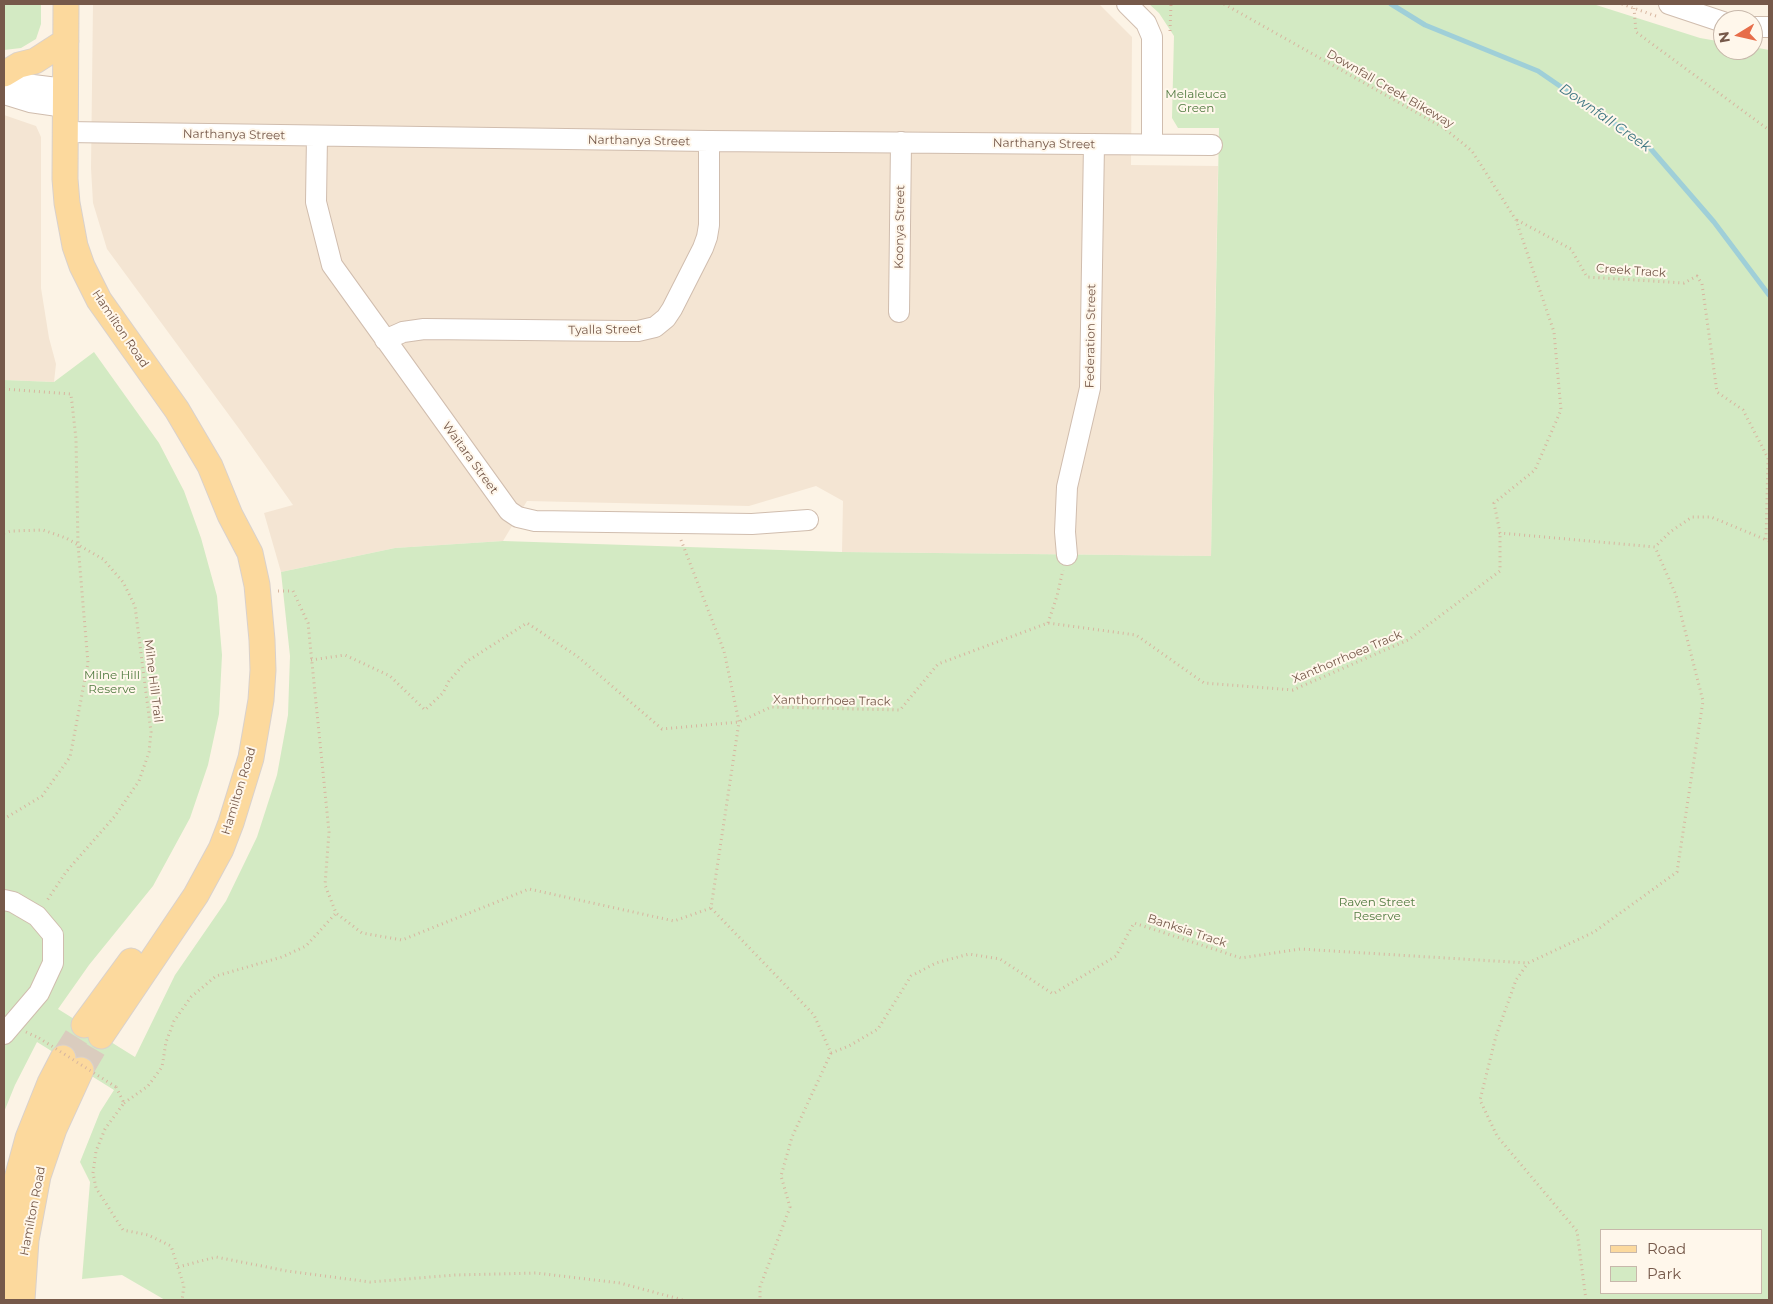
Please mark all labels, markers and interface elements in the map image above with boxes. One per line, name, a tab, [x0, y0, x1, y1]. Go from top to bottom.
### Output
north arrow	[1713, 10, 1763, 60]
text: N	[1714, 30, 1734, 44]
street label: Downfall Creek Bikeway	[1324, 47, 1456, 131]
water label: Downfall Creek	[1556, 80, 1654, 156]
park label: Melaleuca Green	[1165, 87, 1227, 115]
street label: Narthanya Street	[183, 127, 285, 143]
street label: Narthanya Street	[588, 133, 690, 149]
street label: Narthanya Street	[993, 136, 1095, 152]
street label: Koonya Street	[892, 185, 908, 269]
street label: Creek Track	[1596, 261, 1666, 281]
street label: Federation Street	[1083, 284, 1099, 388]
street label: Hamilton Road	[89, 287, 151, 371]
street label: Tyalla Street	[568, 322, 642, 338]
street label: Waitara Street	[439, 419, 501, 497]
street label: Xanthorrhoea Track	[1290, 627, 1404, 687]
street label: Milne Hill Trail	[141, 639, 165, 723]
park label: Milne Hill Reserve	[84, 668, 140, 696]
street label: Xanthorrhoea Track	[773, 693, 891, 709]
street label: Hamilton Road	[219, 746, 259, 836]
park label: Raven Street Reserve	[1339, 895, 1415, 923]
street label: Banksia Track	[1146, 911, 1228, 951]
street label: Hamilton Road	[17, 1165, 49, 1257]
legend	[1600, 1229, 1763, 1294]
text: Road	[1647, 1239, 1686, 1258]
text: Park	[1647, 1264, 1681, 1283]

